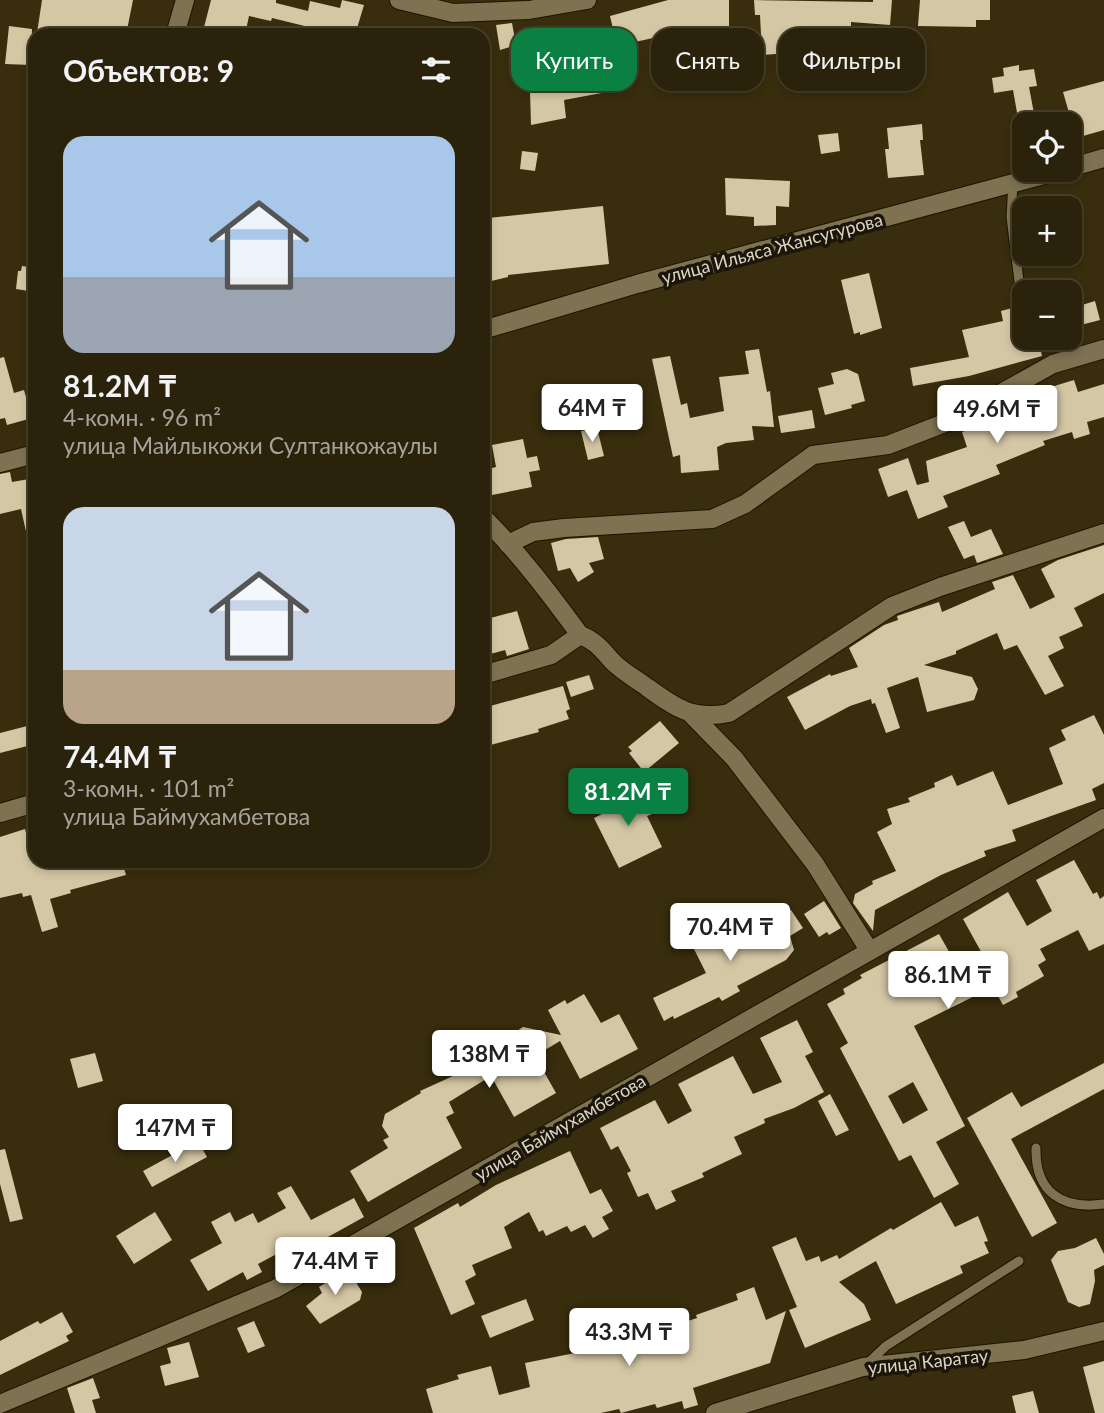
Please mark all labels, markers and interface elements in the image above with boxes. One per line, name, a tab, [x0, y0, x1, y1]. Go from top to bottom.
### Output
chip: Купить	[511, 28, 637, 91]
chip: Снять	[651, 28, 764, 91]
chip: Фильтры	[778, 28, 925, 91]
icon: filters	[417, 51, 455, 89]
text: Объектов: 9	[63, 52, 234, 88]
map controls	[1012, 112, 1082, 350]
button: locate	[1012, 112, 1082, 182]
icon: home	[196, 182, 322, 308]
button: +	[1012, 196, 1082, 266]
street label: улица Ильяса Жансугурова	[659, 208, 885, 288]
button: −	[1012, 280, 1082, 350]
text: 81.2M ₸	[63, 367, 177, 403]
pin: 64M ₸	[543, 384, 641, 444]
pin: 49.6M ₸	[932, 386, 1062, 445]
text: 64M ₸	[558, 393, 626, 421]
text: 49.6M ₸	[953, 394, 1041, 422]
text: 4-комн. · 96 m²	[63, 403, 221, 431]
text: улица Майлыкожи Султанкожаулы	[63, 431, 438, 459]
icon: home	[196, 553, 322, 679]
text: 74.4M ₸	[63, 738, 177, 774]
pin: 81.2M ₸	[563, 768, 693, 828]
text: 3-комн. · 101 m²	[63, 774, 234, 802]
text: 81.2M ₸	[584, 777, 672, 805]
text: улица Баймухамбетова	[63, 802, 310, 830]
pin: 70.4M ₸	[665, 904, 795, 963]
text: 70.4M ₸	[686, 912, 774, 940]
pin: 86.1M ₸	[883, 951, 1013, 1011]
text: 86.1M ₸	[904, 960, 992, 988]
pin: 138M ₸	[432, 1030, 546, 1090]
text: 138M ₸	[448, 1039, 530, 1067]
street label: улица Баймухамбетова	[471, 1069, 649, 1185]
pin: 147M ₸	[118, 1104, 232, 1164]
text: 147M ₸	[134, 1113, 216, 1141]
pin: 74.4M ₸	[270, 1238, 400, 1297]
text: 74.4M ₸	[291, 1246, 379, 1274]
pin: 43.3M ₸	[564, 1308, 694, 1368]
text: 43.3M ₸	[585, 1317, 673, 1345]
street label: улица Каратау	[867, 1344, 990, 1378]

